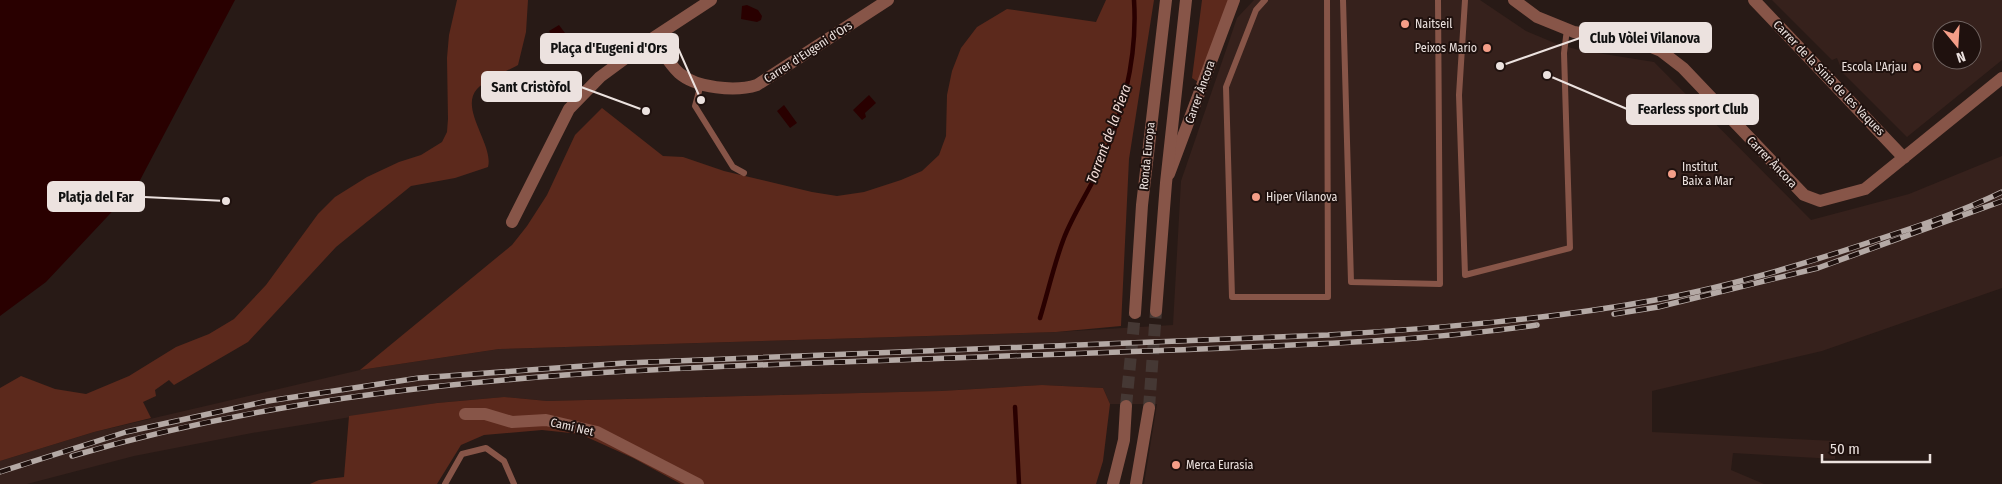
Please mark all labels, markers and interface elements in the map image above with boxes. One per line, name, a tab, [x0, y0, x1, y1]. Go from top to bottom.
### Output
place label: Naitseil	[1415, 17, 1452, 31]
street label: Carrer d'Eugeni d'Ors	[761, 18, 855, 86]
marker: Naitseil	[1399, 18, 1411, 30]
street label: Carrer de la Sínia de les Vaques	[1770, 18, 1888, 138]
north arrow	[1932, 20, 1982, 70]
callout: Club Vòlei Vilanova	[1580, 23, 1711, 52]
text: Club Vòlei Vilanova	[1590, 30, 1700, 47]
callout: Plaça d'Eugeni d'Ors	[541, 34, 678, 63]
text: Plaça d'Eugeni d'Ors	[551, 40, 667, 58]
place label: Peixos Mario	[1415, 41, 1477, 55]
marker: Peixos Mario	[1481, 42, 1493, 54]
text: N	[1954, 48, 1967, 66]
street label: Carrer Àncora	[1181, 58, 1218, 126]
place label: Escola L'Arjau	[1842, 60, 1907, 74]
marker: Escola L'Arjau	[1911, 61, 1923, 73]
callout: Sant Cristòfol	[482, 72, 581, 101]
text: Sant Cristòfol	[491, 79, 571, 96]
water label: Torrent de la Piera	[1083, 82, 1135, 186]
callout: Fearless sport Club	[1627, 95, 1758, 124]
text: Fearless sport Club	[1638, 101, 1749, 118]
street label: Ronda Europa	[1136, 121, 1158, 191]
street label: Carrer Àncora	[1744, 133, 1801, 191]
place label: Institut Baix a Mar	[1682, 160, 1734, 188]
marker: Institut Baix a Mar	[1666, 168, 1678, 180]
callout: Platja del Far	[48, 182, 144, 211]
text: Platja del Far	[58, 189, 135, 206]
place label: Hiper Vilanova	[1266, 190, 1337, 204]
marker: Hiper Vilanova	[1250, 191, 1262, 203]
street label: Camí Net	[549, 415, 595, 439]
scale bar	[1822, 432, 1930, 464]
text: 50 m	[1830, 440, 1860, 458]
place label: Merca Eurasia	[1186, 458, 1254, 472]
marker: Merca Eurasia	[1170, 459, 1182, 471]

